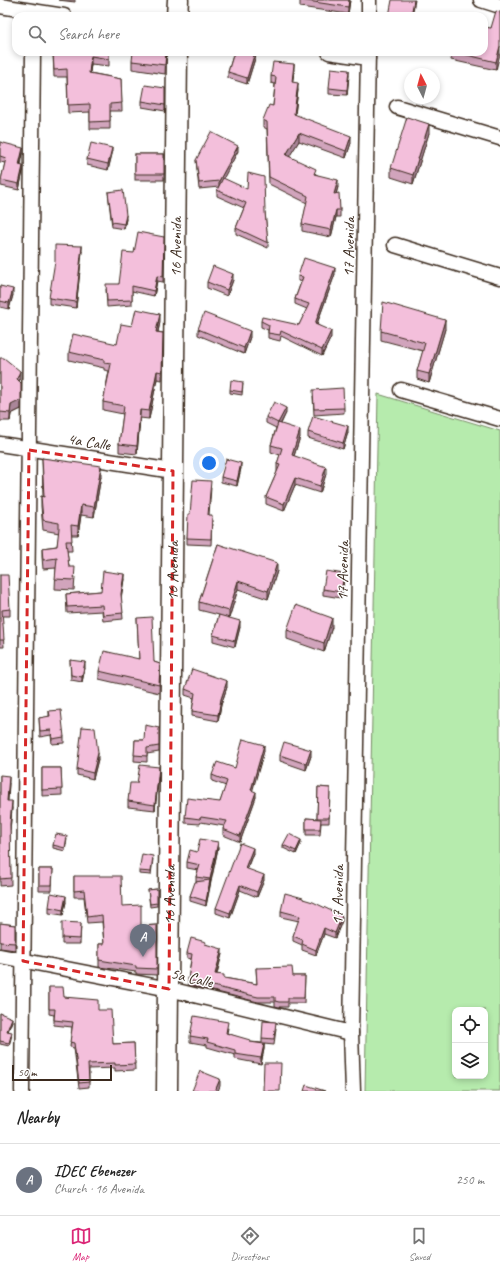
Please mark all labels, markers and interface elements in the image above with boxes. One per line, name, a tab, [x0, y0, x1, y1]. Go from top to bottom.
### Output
search box	[12, 12, 488, 56]
icon: search	[26, 23, 48, 45]
text: Search here	[58, 25, 119, 44]
north arrow	[404, 68, 440, 104]
street label: 16 Avenida	[166, 216, 186, 277]
street label: 17 Avenida	[338, 216, 360, 277]
street label: 4a Calle	[66, 429, 113, 455]
your location	[199, 453, 219, 473]
street label: 16 Avenida	[163, 540, 183, 601]
street label: 17 Avenida	[332, 540, 354, 601]
street label: 16 Avenida	[160, 864, 180, 925]
street label: 17 Avenida	[327, 864, 349, 925]
pin: A	[130, 924, 156, 957]
street label: 5a Calle	[169, 963, 217, 993]
map controls	[452, 1007, 488, 1079]
button: locate	[452, 1007, 488, 1043]
button: layers	[452, 1043, 488, 1079]
scale bar	[12, 1063, 112, 1082]
text: 50 m	[18, 1065, 37, 1079]
text: Nearby	[16, 1107, 59, 1128]
text: IDEC Ebenezer	[54, 1162, 135, 1181]
text: A	[26, 1172, 32, 1188]
text: 250 m	[456, 1172, 484, 1188]
text: Church · 16 Avenida	[54, 1181, 144, 1197]
tab: Map	[70, 1225, 92, 1263]
tab: Directions	[231, 1225, 269, 1263]
tab: Saved	[408, 1225, 430, 1263]

